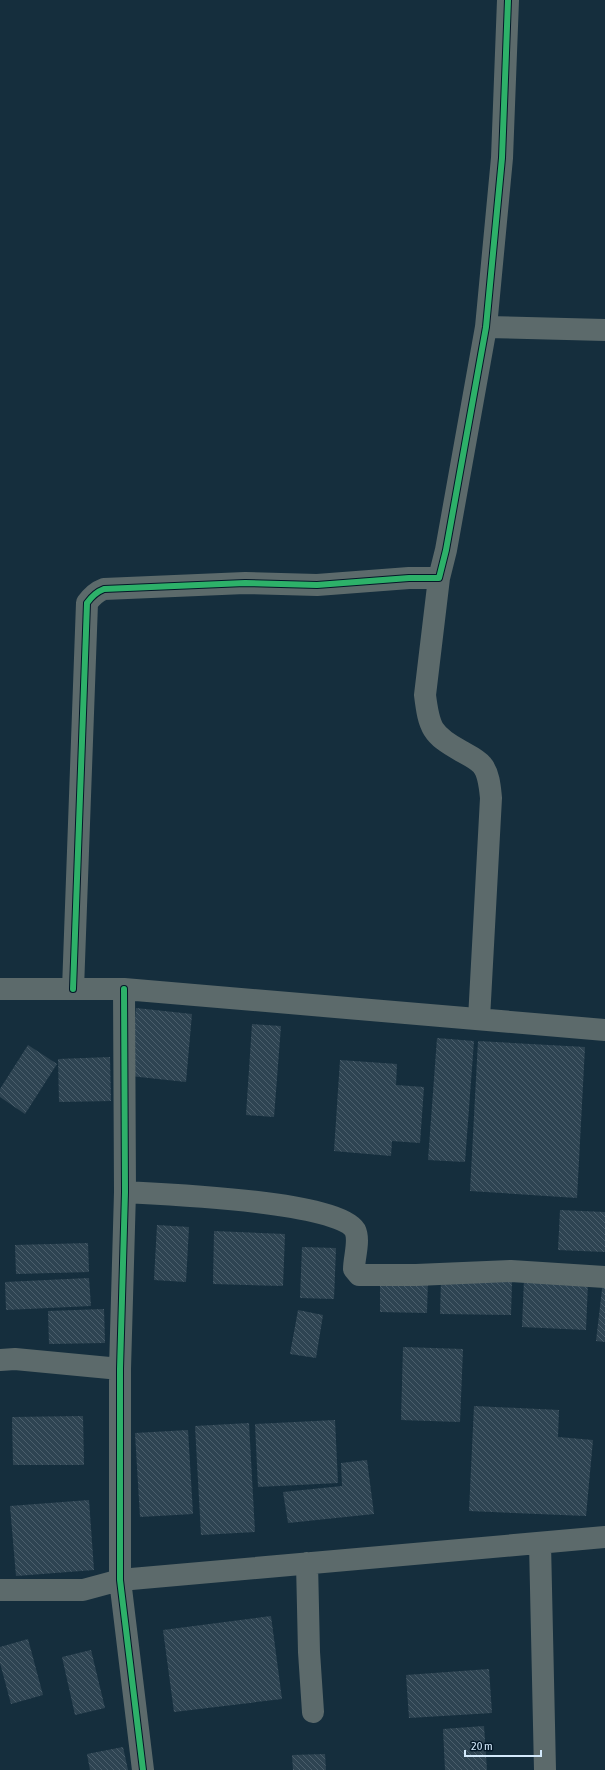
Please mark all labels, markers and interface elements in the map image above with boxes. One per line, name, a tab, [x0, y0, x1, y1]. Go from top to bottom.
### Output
scale bar	[465, 1732, 541, 1758]
text: 20 m	[471, 1739, 493, 1753]

